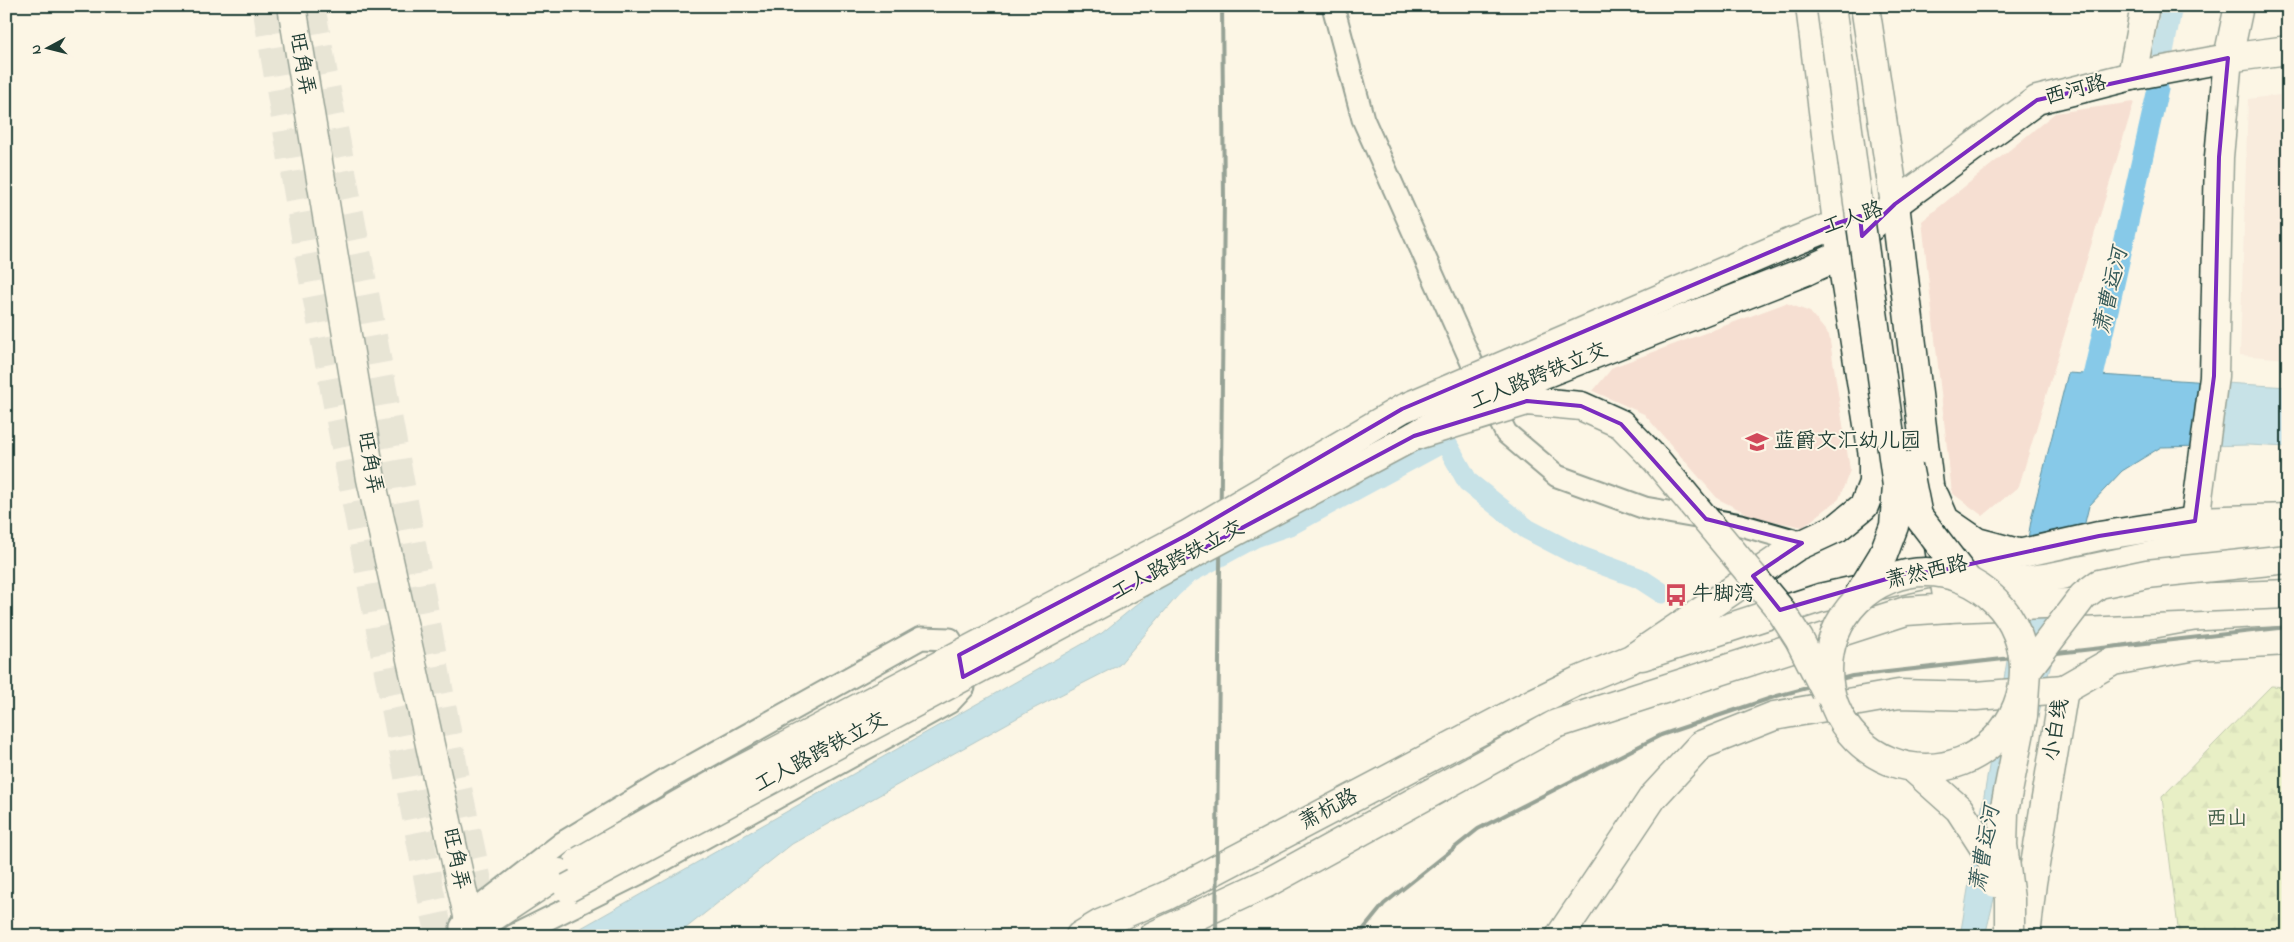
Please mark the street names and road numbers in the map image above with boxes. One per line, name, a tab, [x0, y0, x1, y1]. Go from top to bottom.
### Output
street label: 旺角弄	[281, 30, 321, 98]
street label: 西河路	[2042, 68, 2110, 114]
street label: 工人路	[1818, 195, 1888, 243]
street label: 工人路跨铁立交	[1465, 336, 1613, 418]
street label: 旺角弄	[349, 429, 389, 497]
street label: 工人路跨铁立交	[1106, 513, 1250, 609]
street label: 萧然西路	[1883, 549, 1971, 597]
street label: 小白线	[2037, 696, 2077, 764]
street label: 工人路跨铁立交	[749, 705, 893, 801]
street label: 萧杭路	[1294, 782, 1364, 838]
street label: 旺角弄	[434, 825, 476, 893]

